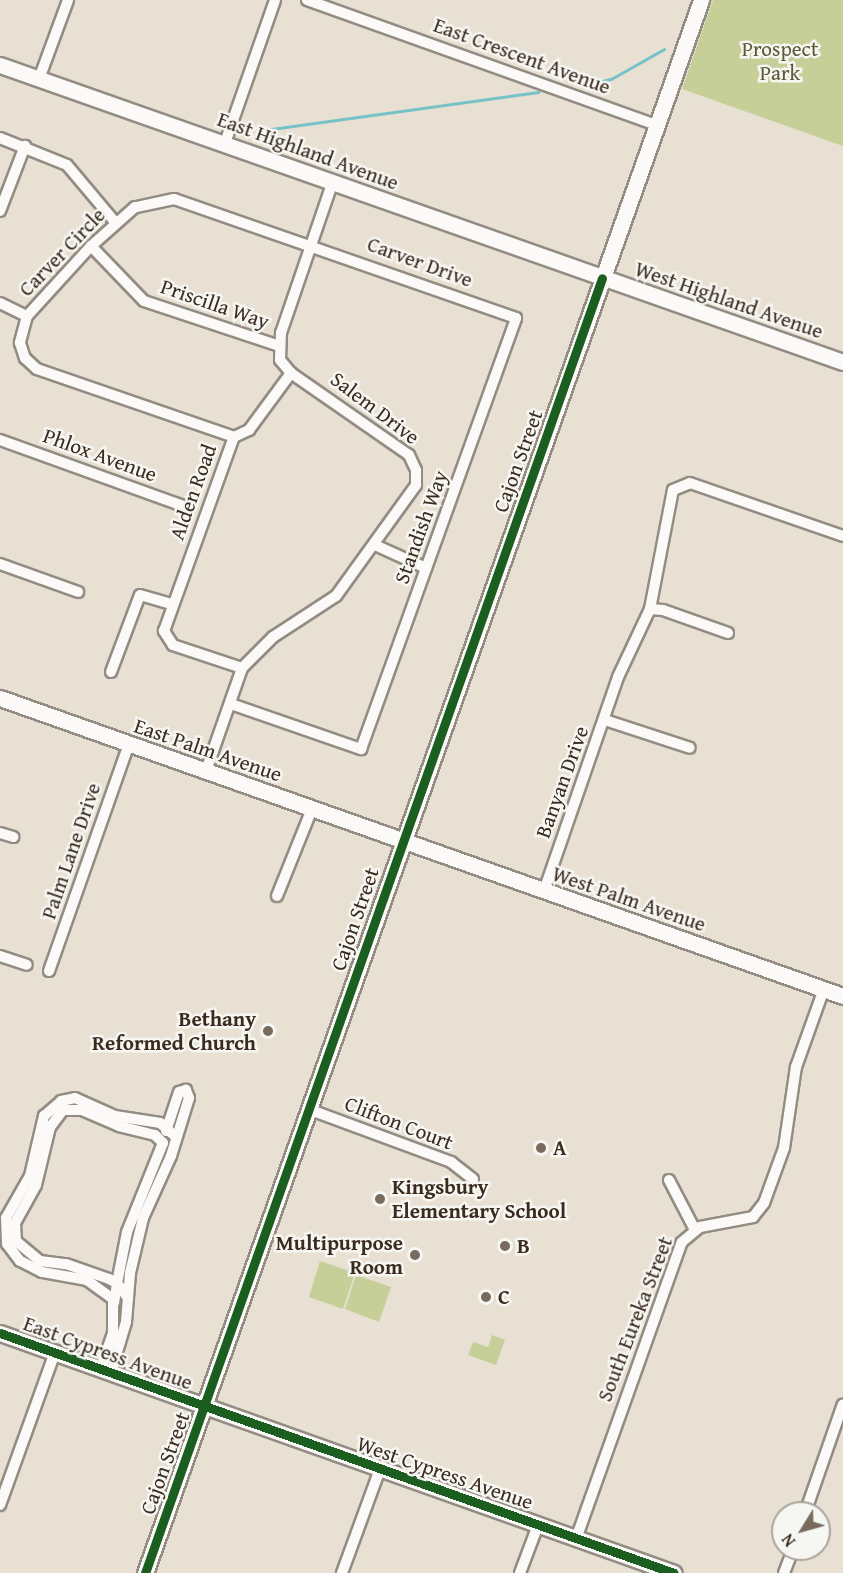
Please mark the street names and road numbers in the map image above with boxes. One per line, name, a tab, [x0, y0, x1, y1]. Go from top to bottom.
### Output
street label: East Crescent Avenue	[430, 12, 614, 100]
street label: East Highland Avenue	[214, 107, 402, 195]
street label: Carver Circle	[14, 202, 110, 302]
street label: Carver Drive	[364, 231, 476, 293]
street label: West Highland Avenue	[632, 256, 826, 344]
street label: Priscilla Way	[157, 274, 273, 334]
street label: Salem Drive	[326, 366, 424, 450]
street label: Cajon Street	[488, 406, 548, 516]
street label: Phlox Avenue	[40, 423, 160, 487]
street label: Alden Road	[164, 441, 222, 543]
street label: Standish Way	[389, 467, 453, 587]
street label: East Palm Avenue	[131, 713, 285, 787]
street label: Banyan Drive	[530, 723, 594, 841]
street label: Palm Lane Drive	[36, 780, 106, 922]
street label: West Palm Avenue	[549, 861, 709, 937]
street label: Cajon Street	[326, 864, 384, 974]
street label: Clifton Court	[341, 1091, 457, 1155]
street label: South Eureka Street	[592, 1233, 678, 1405]
street label: East Cypress Avenue	[20, 1311, 196, 1395]
street label: Cajon Street	[135, 1408, 195, 1518]
street label: West Cypress Avenue	[354, 1431, 536, 1515]

